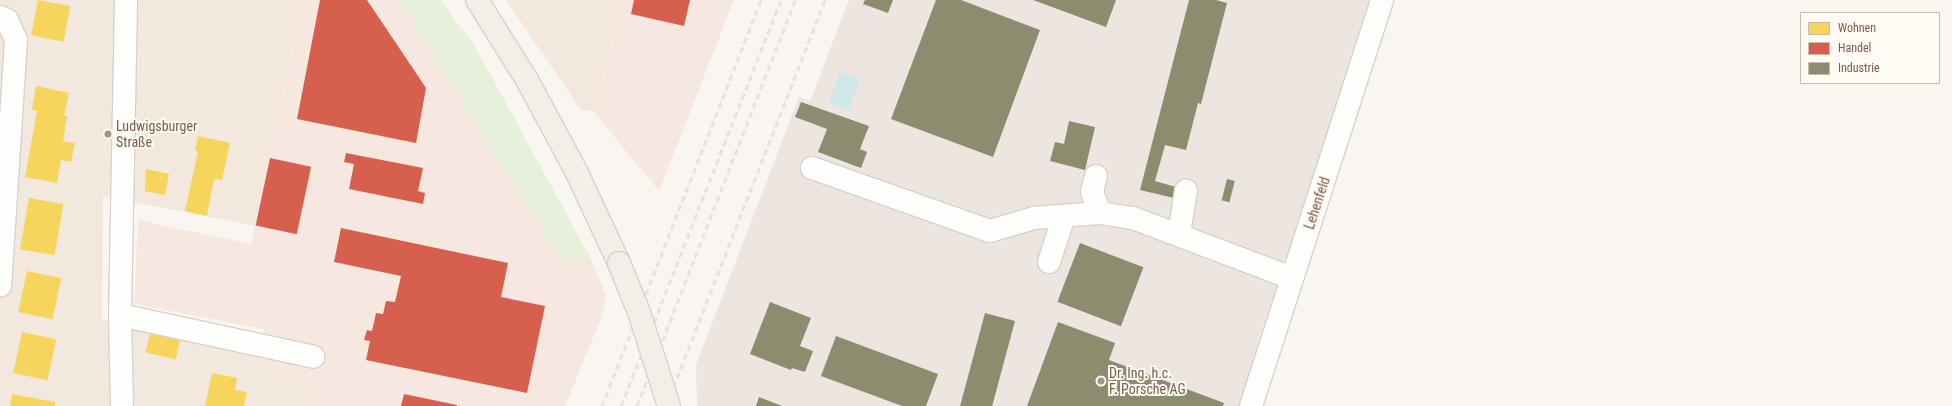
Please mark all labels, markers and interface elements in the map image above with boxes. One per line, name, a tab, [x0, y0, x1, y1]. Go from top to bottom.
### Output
legend	[1800, 12, 1940, 84]
text: Wohnen	[1838, 21, 1876, 35]
text: Handel	[1838, 41, 1871, 55]
text: Industrie	[1838, 61, 1880, 75]
place label: Ludwigsburger Straße	[116, 118, 197, 150]
marker: Ludwigsburger Straße	[103, 129, 113, 139]
street label: Lehenfeld	[1301, 175, 1333, 231]
place label: Dr. Ing. h.c. F. Porsche AG	[1109, 365, 1186, 398]
marker: Dr. Ing. h.c. F. Porsche AG	[1096, 376, 1106, 386]

